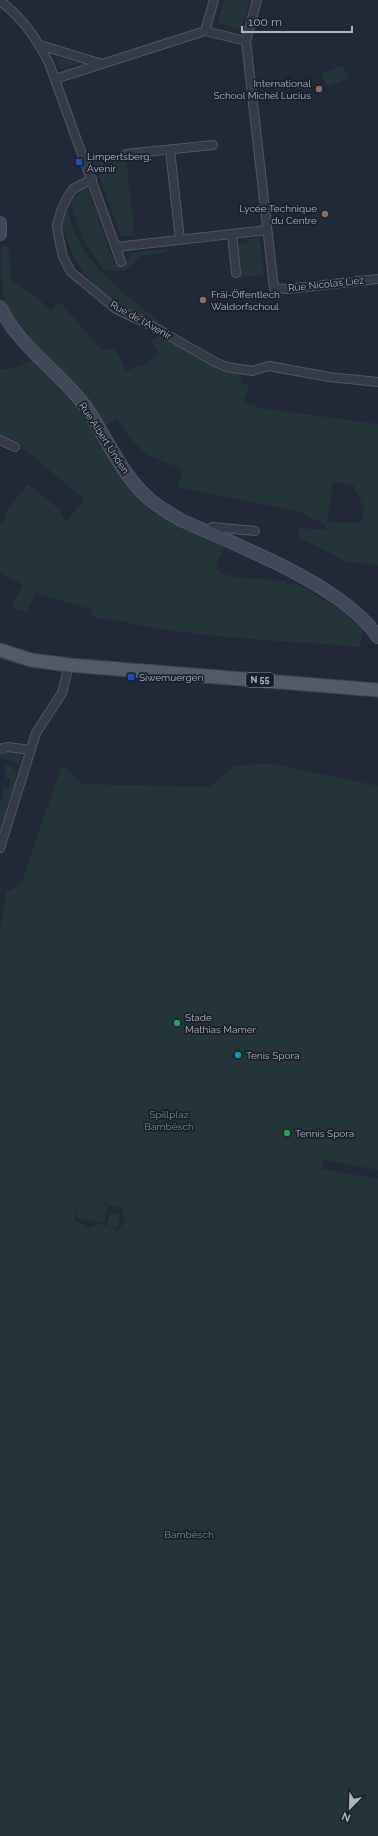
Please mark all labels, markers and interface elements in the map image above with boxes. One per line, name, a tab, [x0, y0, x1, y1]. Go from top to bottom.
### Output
scale bar	[242, 8, 352, 34]
text: 100 m	[248, 15, 282, 29]
place label: International School Michel Lucius	[213, 78, 311, 101]
marker: International School Michel Lucius	[314, 84, 324, 94]
place label: Limpertsberg, Avenir	[87, 151, 152, 174]
marker: Limpertsberg, Avenir	[74, 157, 84, 167]
place label: Lycée Technique du Centre	[239, 203, 317, 226]
marker: Lycée Technique du Centre	[320, 209, 330, 219]
street label: Rue Nicolas Liez	[287, 275, 365, 293]
place label: Fräi-Öffentlech Waldorfschoul	[211, 289, 280, 312]
marker: Fräi-Öffentlech Waldorfschoul	[198, 295, 208, 305]
street label: Rue de l'Avenir	[108, 299, 174, 342]
street label: Rue Albert Unden	[77, 400, 131, 476]
marker: Siwemuergen	[126, 672, 136, 682]
place label: Siwemuergen	[139, 672, 203, 683]
road number: N 55	[246, 673, 274, 687]
place label: Stade Mathias Mamer	[185, 1012, 257, 1035]
marker: Stade Mathias Mamer	[172, 1018, 182, 1028]
marker: Tenis Spora	[233, 1050, 243, 1060]
place label: Tenis Spora	[246, 1050, 299, 1061]
park label: Spillplaz Bambësch	[144, 1109, 194, 1132]
marker: Tennis Spora	[282, 1128, 292, 1138]
place label: Tennis Spora	[295, 1128, 354, 1139]
park label: Bambësch	[164, 1529, 214, 1540]
north arrow	[330, 1788, 370, 1828]
text: N	[340, 1809, 353, 1824]

